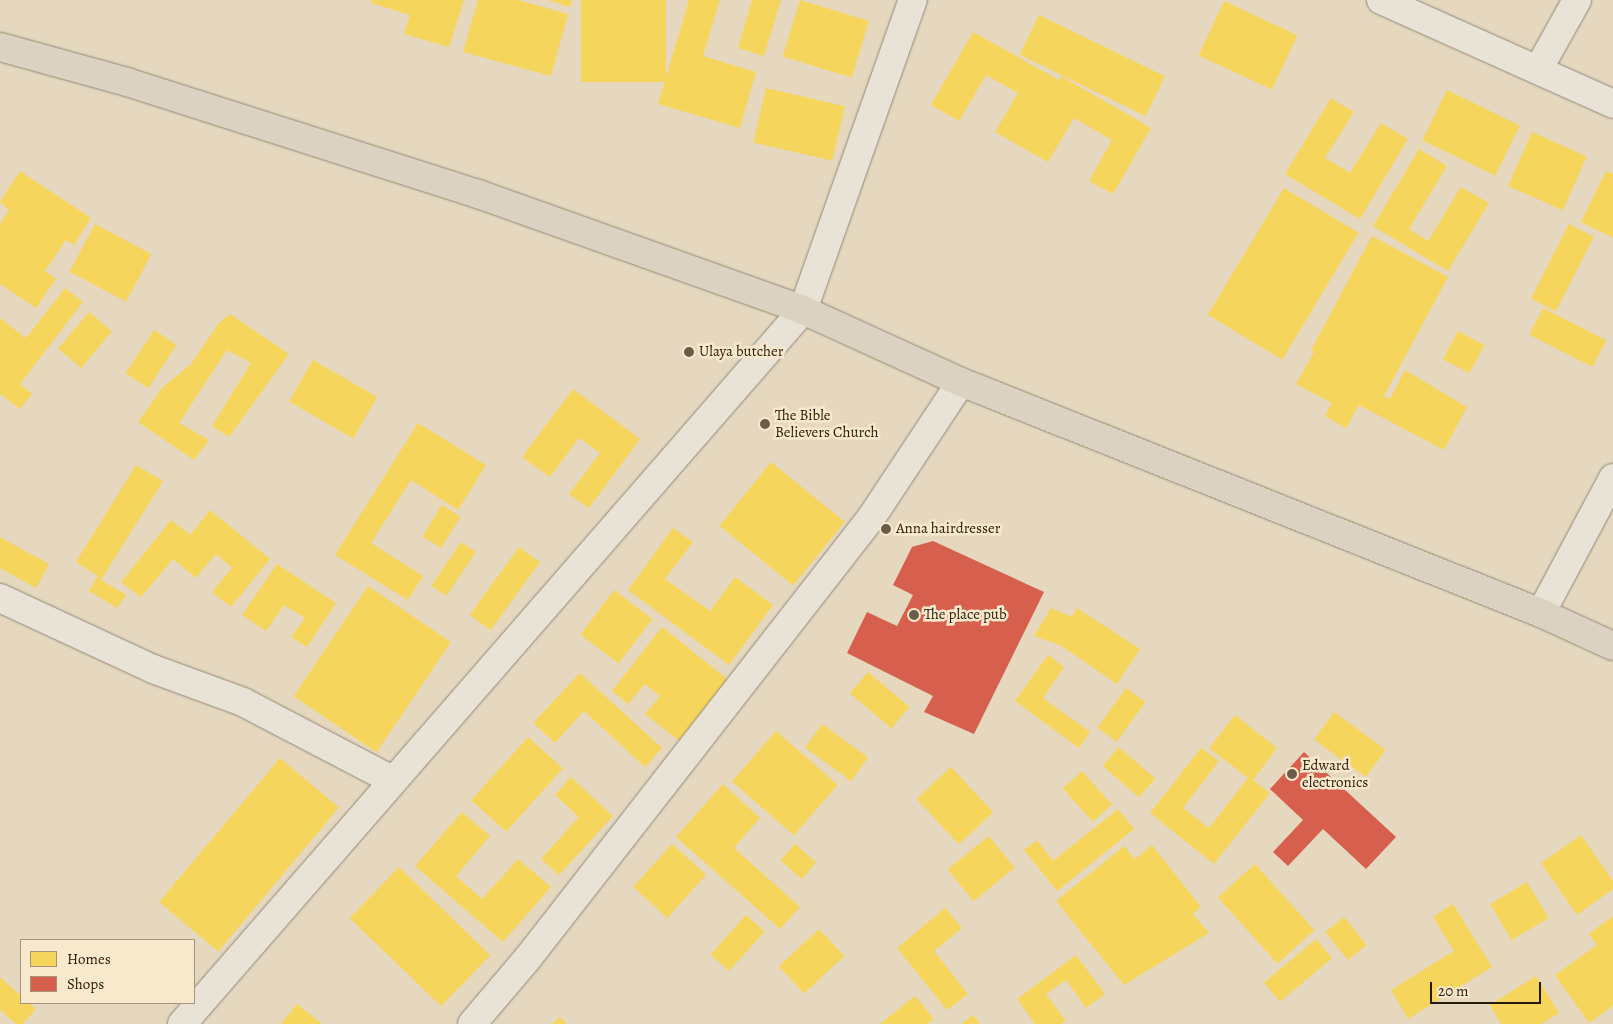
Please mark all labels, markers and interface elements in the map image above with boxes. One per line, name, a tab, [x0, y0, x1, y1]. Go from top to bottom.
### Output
place label: Ulaya butcher	[699, 343, 784, 361]
marker: Ulaya butcher	[683, 346, 695, 358]
place label: The Bible Believers Church	[775, 406, 879, 441]
marker: The Bible Believers Church	[759, 418, 771, 430]
place label: Anna hairdresser	[896, 520, 1001, 538]
marker: Anna hairdresser	[880, 523, 892, 535]
place label: The place pub	[924, 606, 1007, 624]
marker: The place pub	[908, 609, 920, 621]
place label: Edward electronics	[1302, 756, 1368, 791]
marker: Edward electronics	[1286, 768, 1298, 780]
legend	[20, 939, 195, 1004]
text: Homes	[67, 949, 111, 969]
scale bar	[1433, 972, 1544, 1004]
text: Shops	[67, 974, 104, 994]
text: 20 m	[1438, 981, 1469, 1001]

